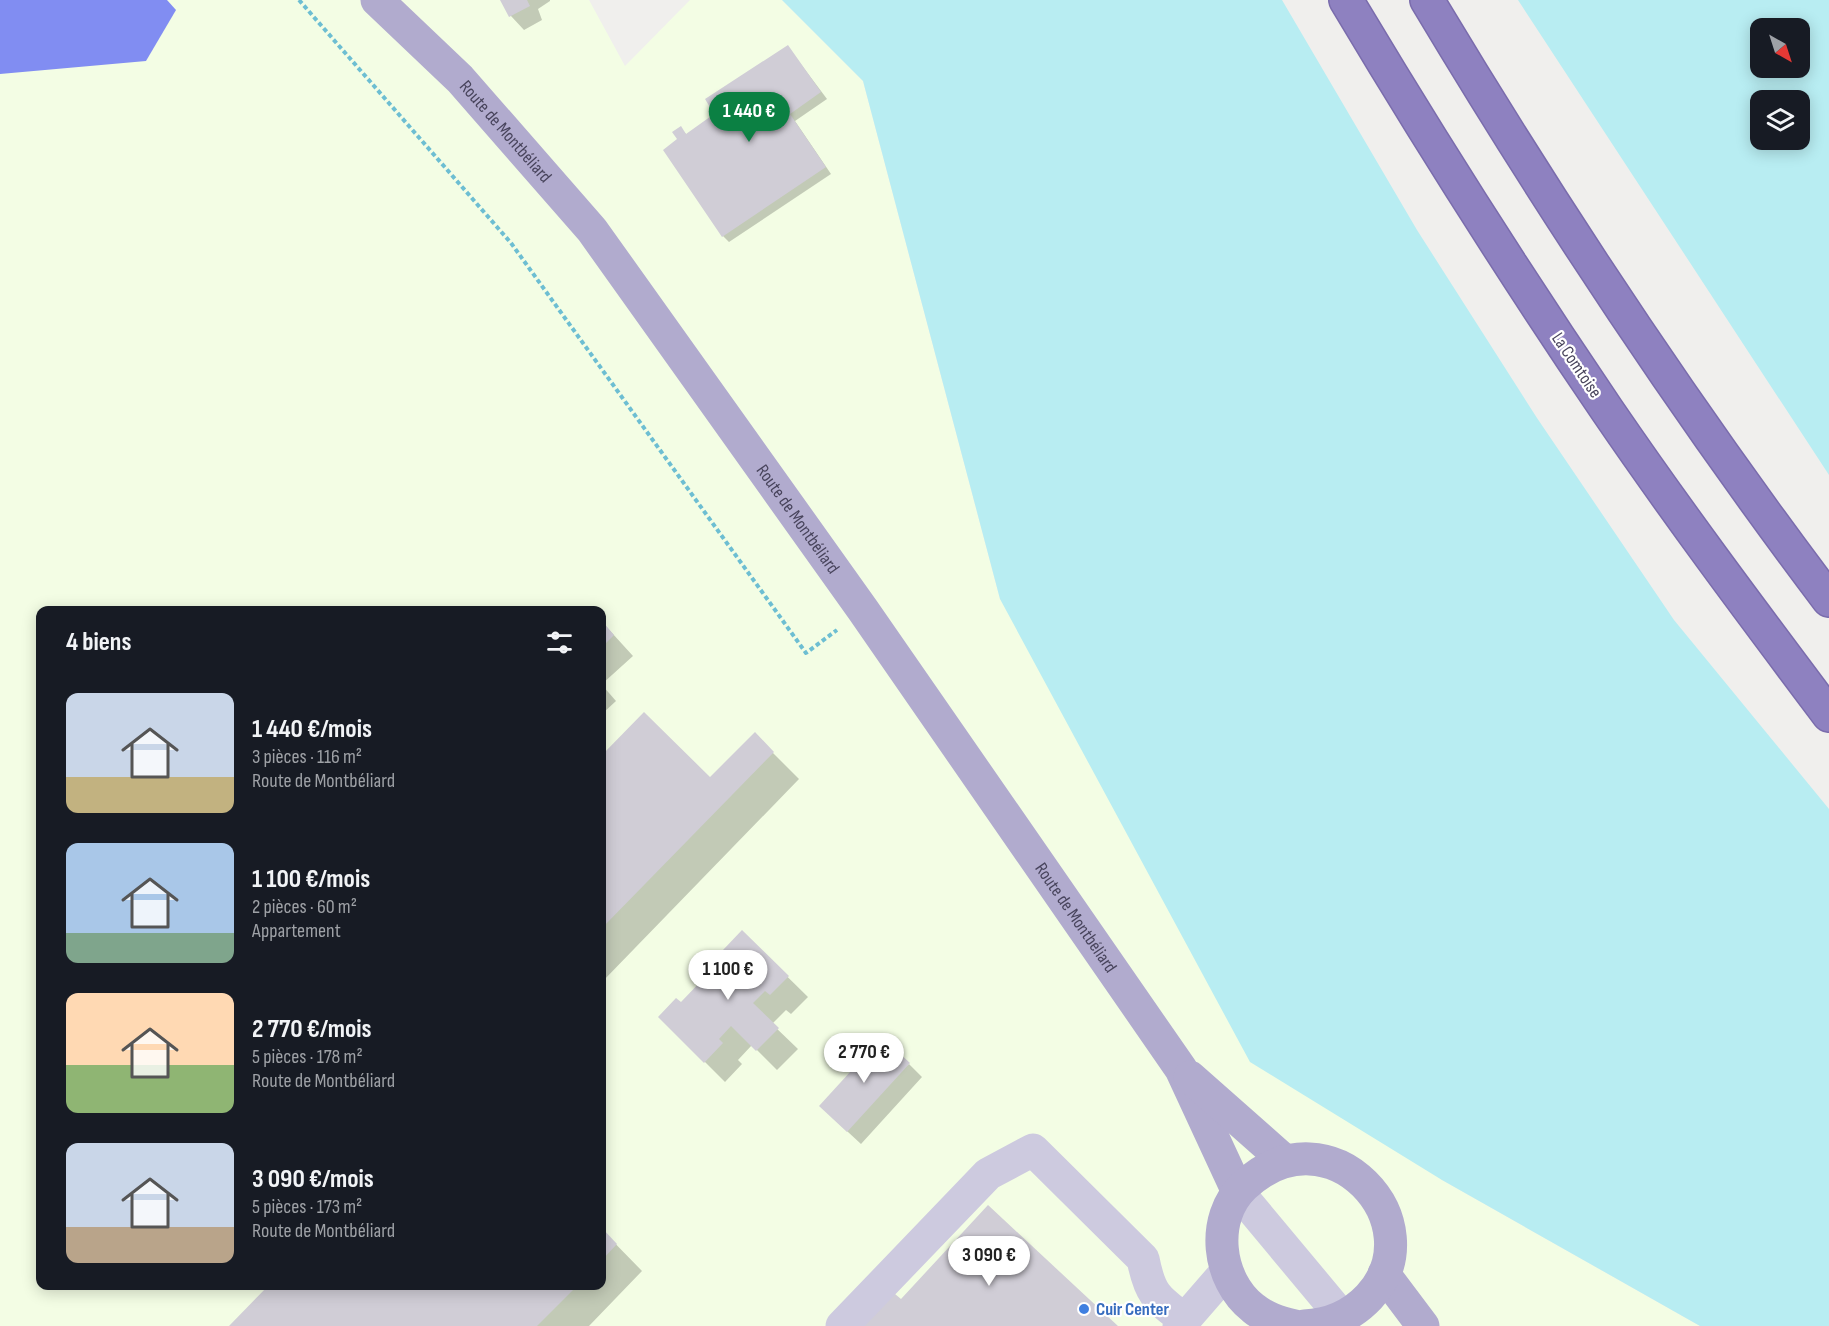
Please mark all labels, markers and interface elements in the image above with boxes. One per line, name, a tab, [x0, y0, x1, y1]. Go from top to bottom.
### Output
north arrow	[1750, 18, 1810, 78]
map controls	[1750, 18, 1810, 150]
street label: Route de Montbéliard	[455, 76, 556, 187]
button: layers	[1750, 90, 1810, 150]
pin: 1 440 €	[694, 92, 804, 143]
text: 1 440 €	[723, 99, 775, 123]
street label: La Comtoise	[1547, 329, 1606, 402]
street label: Route de Montbéliard	[752, 461, 844, 578]
icon: filters	[543, 626, 576, 659]
text: 4 biens	[66, 627, 131, 658]
text: 1 440 €/mois	[252, 714, 372, 745]
icon: home	[114, 717, 186, 789]
text: 3 pièces · 116 m²	[252, 745, 362, 769]
text: Route de Montbéliard	[252, 769, 395, 793]
street label: Route de Montbéliard	[1030, 859, 1121, 977]
text: 1 100 €/mois	[252, 864, 370, 895]
icon: home	[114, 867, 186, 939]
text: 2 pièces · 60 m²	[252, 895, 357, 919]
text: Appartement	[252, 919, 341, 943]
pin: 1 100 €	[673, 950, 783, 1001]
text: 1 100 €	[702, 957, 754, 981]
text: 2 770 €/mois	[252, 1014, 372, 1045]
icon: home	[114, 1017, 186, 1089]
pin: 2 770 €	[809, 1033, 919, 1084]
text: 2 770 €	[838, 1040, 890, 1064]
text: 5 pièces · 178 m²	[252, 1045, 363, 1069]
text: Route de Montbéliard	[252, 1069, 395, 1093]
text: 3 090 €/mois	[252, 1164, 374, 1195]
icon: home	[114, 1167, 186, 1239]
text: 5 pièces · 173 m²	[252, 1195, 362, 1219]
text: Route de Montbéliard	[252, 1219, 395, 1243]
pin: 3 090 €	[934, 1236, 1044, 1287]
text: 3 090 €	[962, 1243, 1016, 1267]
place label: Cuir Center	[1096, 1299, 1169, 1320]
marker: Cuir Center	[1077, 1302, 1091, 1316]

